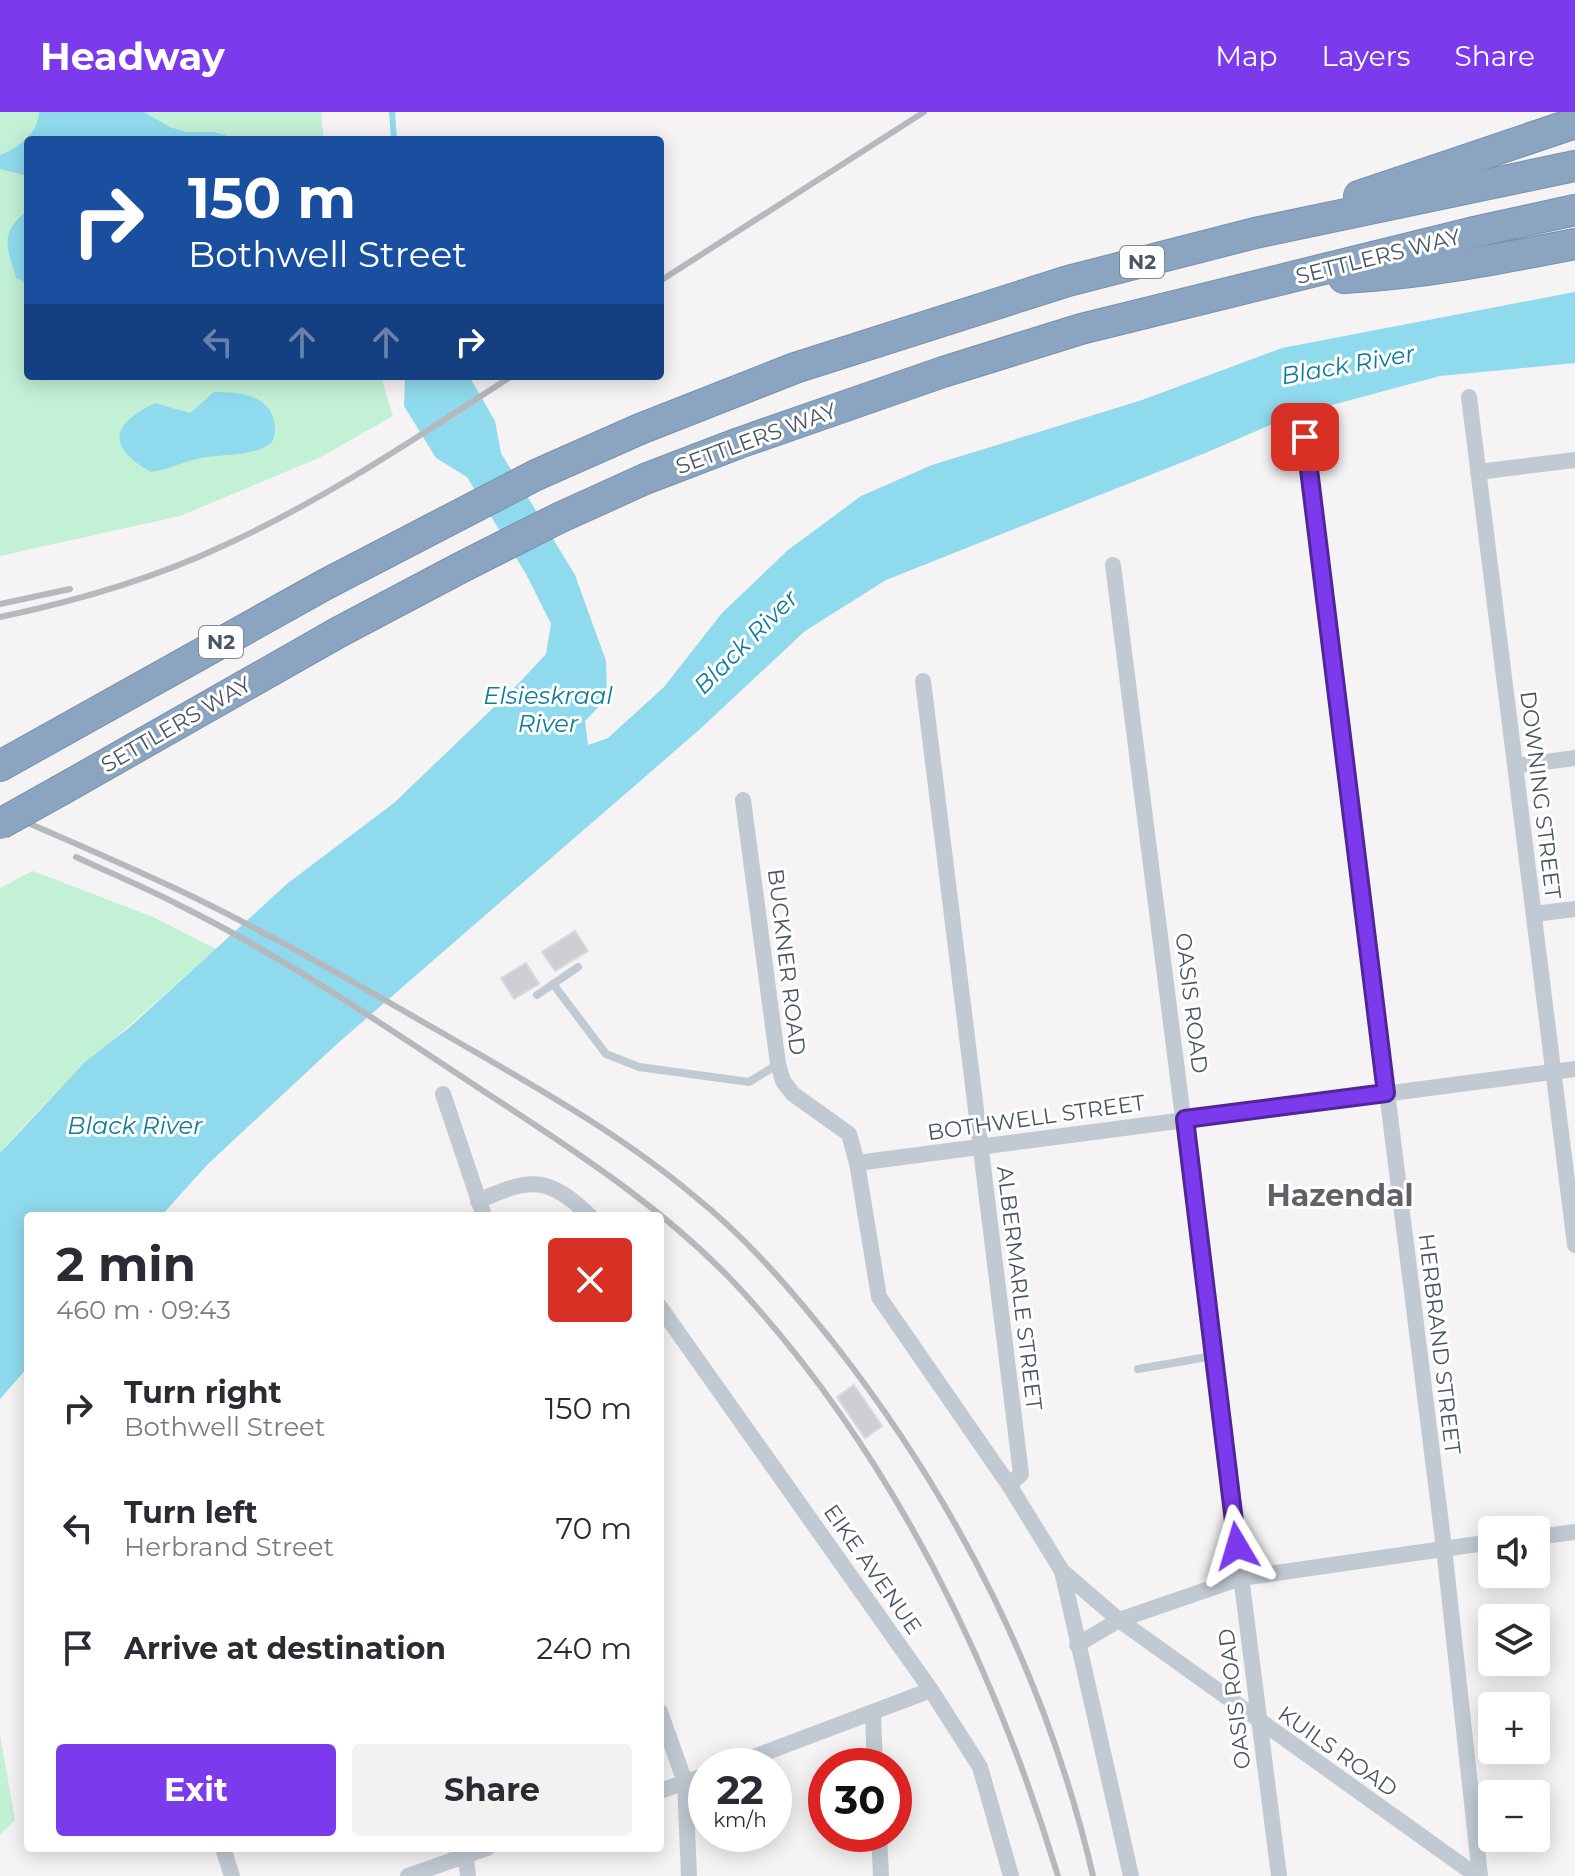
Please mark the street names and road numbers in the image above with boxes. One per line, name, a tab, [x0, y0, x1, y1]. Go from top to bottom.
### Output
street label: SETTLERS WAY	[1293, 223, 1463, 290]
road number: N2	[1120, 246, 1164, 278]
street label: SETTLERS WAY	[672, 397, 840, 480]
road number: N2	[199, 626, 243, 658]
street label: SETTLERS WAY	[96, 670, 256, 778]
street label: DOWNING STREET	[1514, 690, 1567, 901]
street label: BUCKNER ROAD	[762, 867, 811, 1057]
street label: OASIS ROAD	[1169, 931, 1214, 1075]
street label: BOTHWELL STREET	[926, 1089, 1147, 1146]
street label: ALBERMARLE STREET	[991, 1164, 1048, 1412]
street label: HERBRAND STREET	[1413, 1232, 1467, 1456]
street label: EIKE AVENUE	[818, 1499, 927, 1639]
street label: OASIS ROAD	[1212, 1627, 1257, 1771]
street label: KUILS ROAD	[1273, 1700, 1403, 1803]

